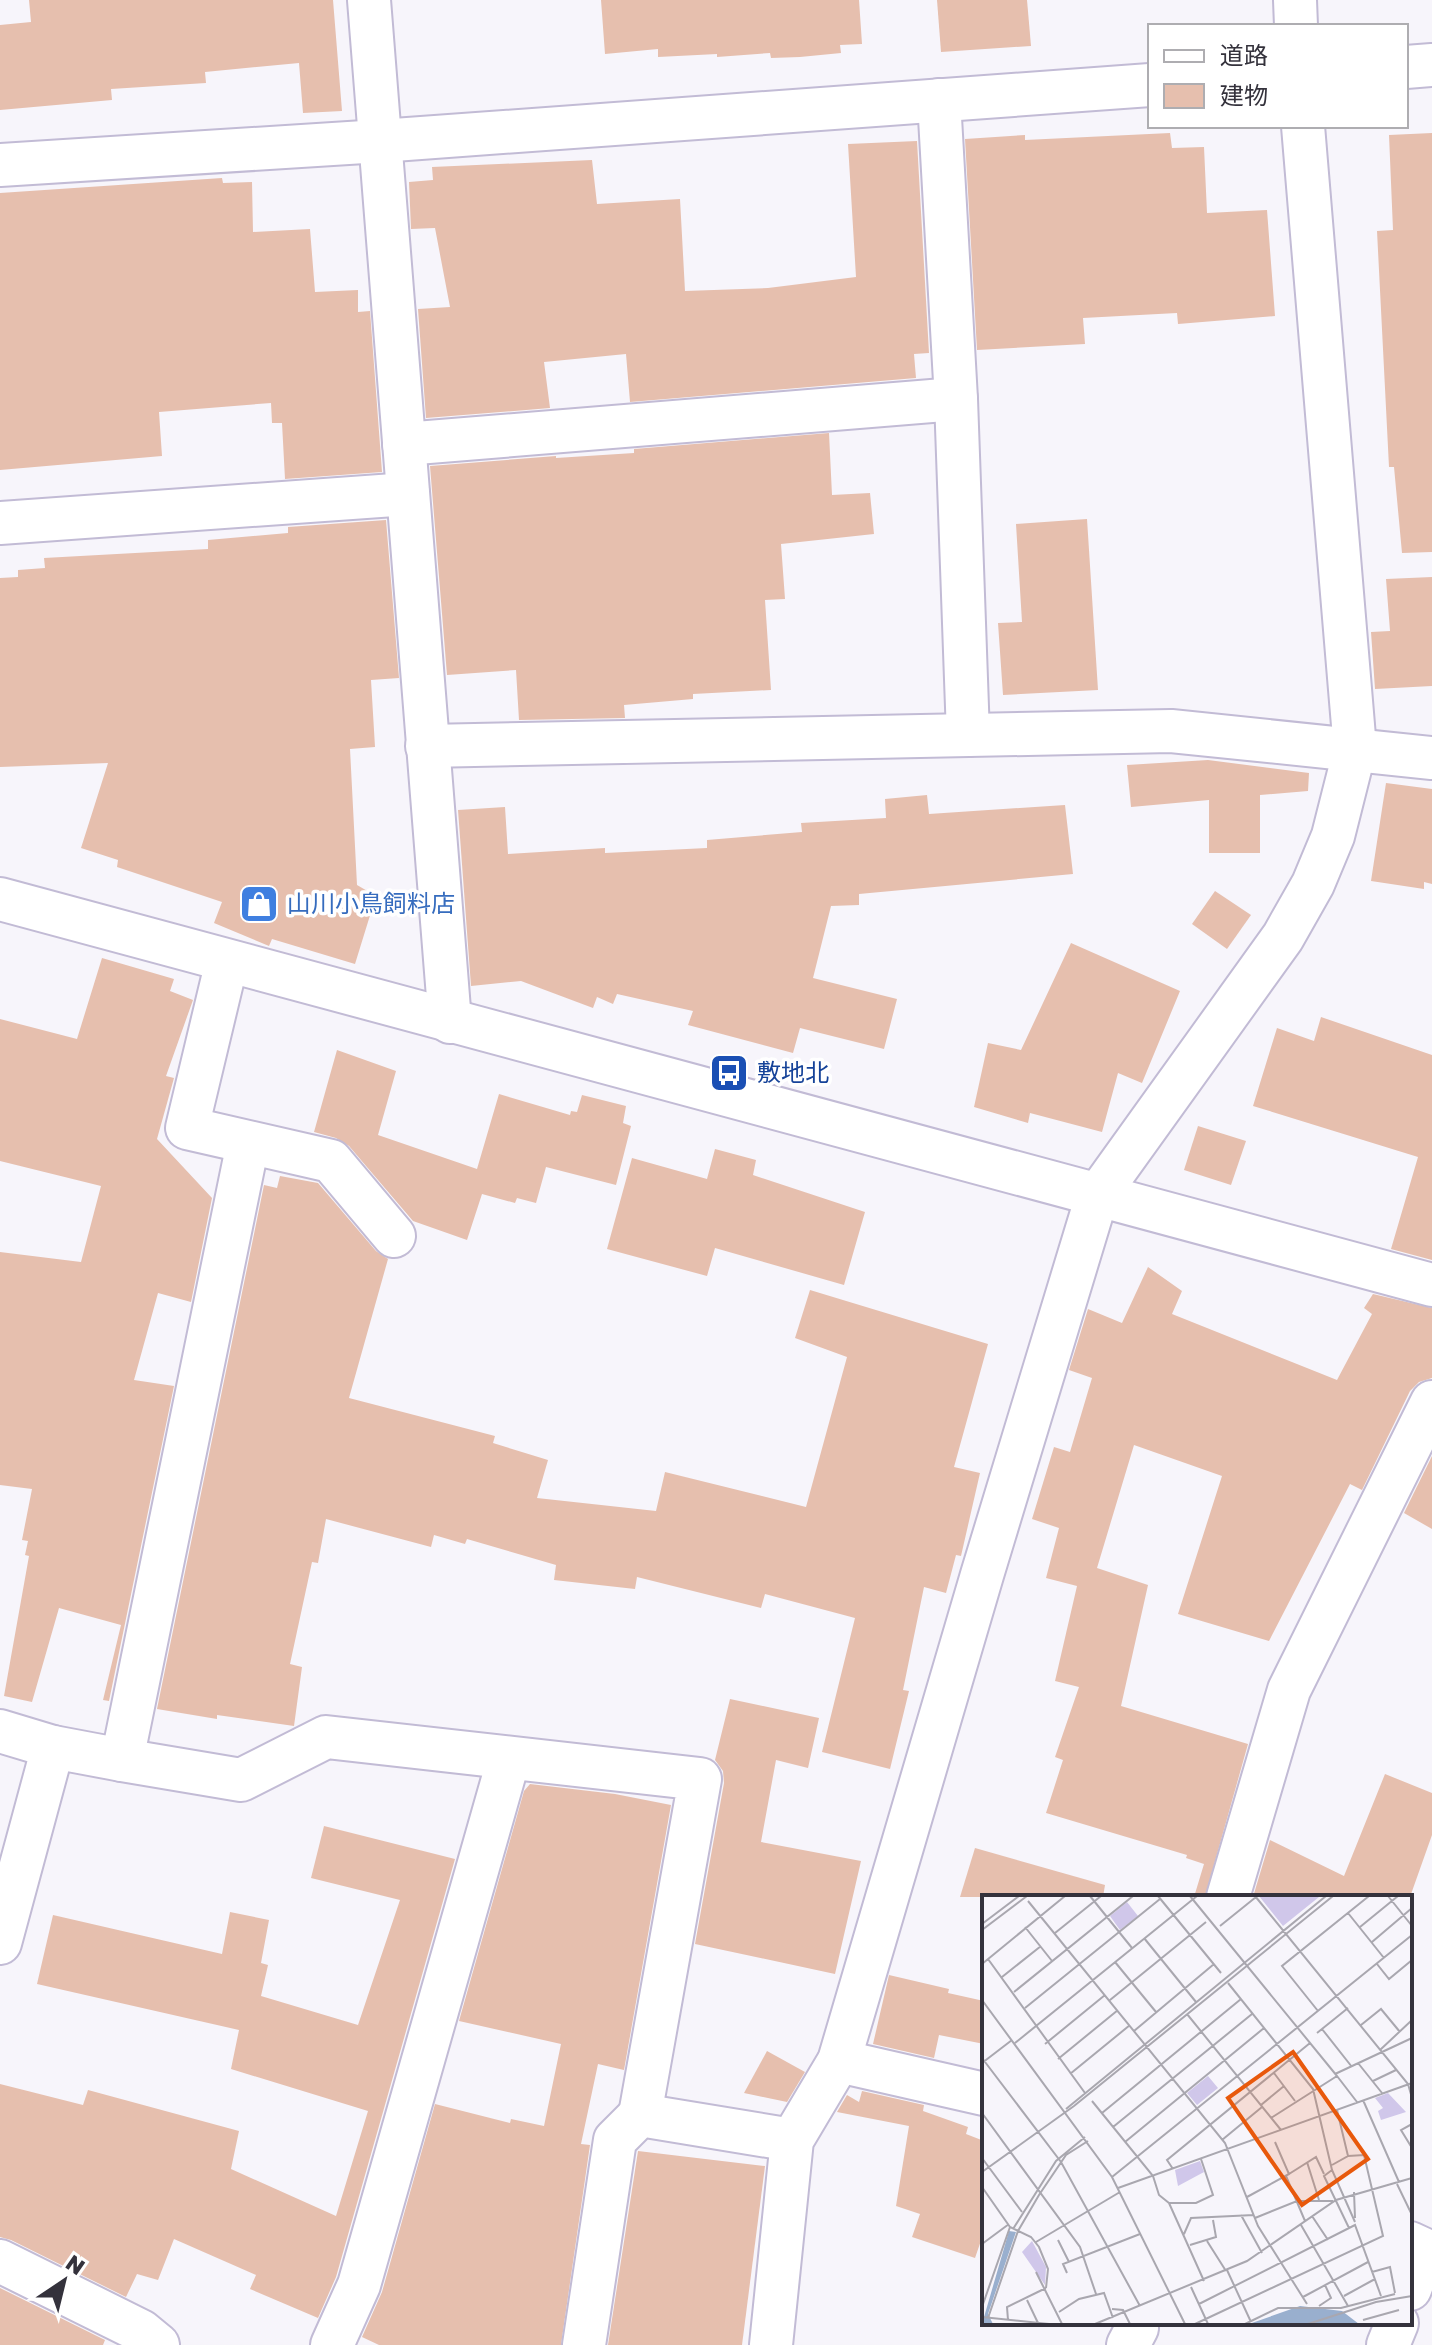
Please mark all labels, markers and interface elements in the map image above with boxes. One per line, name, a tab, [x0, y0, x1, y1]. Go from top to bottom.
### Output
legend	[1148, 24, 1408, 128]
text: 道路	[1220, 40, 1268, 69]
text: 建物	[1220, 80, 1268, 109]
shop icon: 山川小鳥飼料店	[238, 883, 280, 925]
place label: 山川小鳥飼料店	[287, 888, 455, 917]
bus stop icon: 敷地北	[708, 1052, 750, 1094]
place label: 敷地北	[757, 1057, 829, 1086]
inset map	[982, 1895, 1412, 2325]
north arrow	[24, 2241, 104, 2321]
text: N	[61, 2248, 90, 2280]

